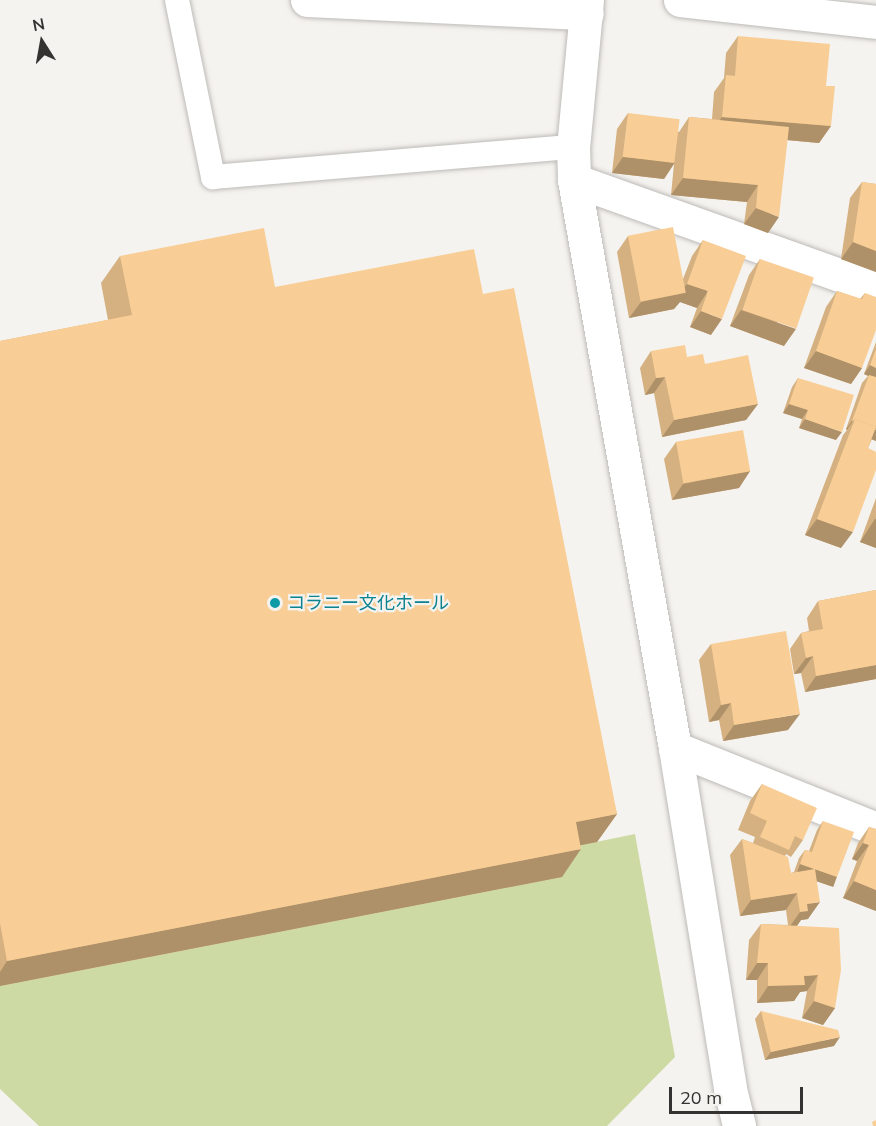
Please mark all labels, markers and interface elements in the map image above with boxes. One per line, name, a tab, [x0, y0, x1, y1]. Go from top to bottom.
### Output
north arrow	[12, 12, 72, 72]
text: N	[31, 13, 46, 35]
place label: コラニー文化ホール	[287, 592, 449, 614]
marker: コラニー文化ホール	[268, 596, 282, 610]
scale bar	[672, 1075, 806, 1113]
text: 20 m	[680, 1086, 722, 1109]

